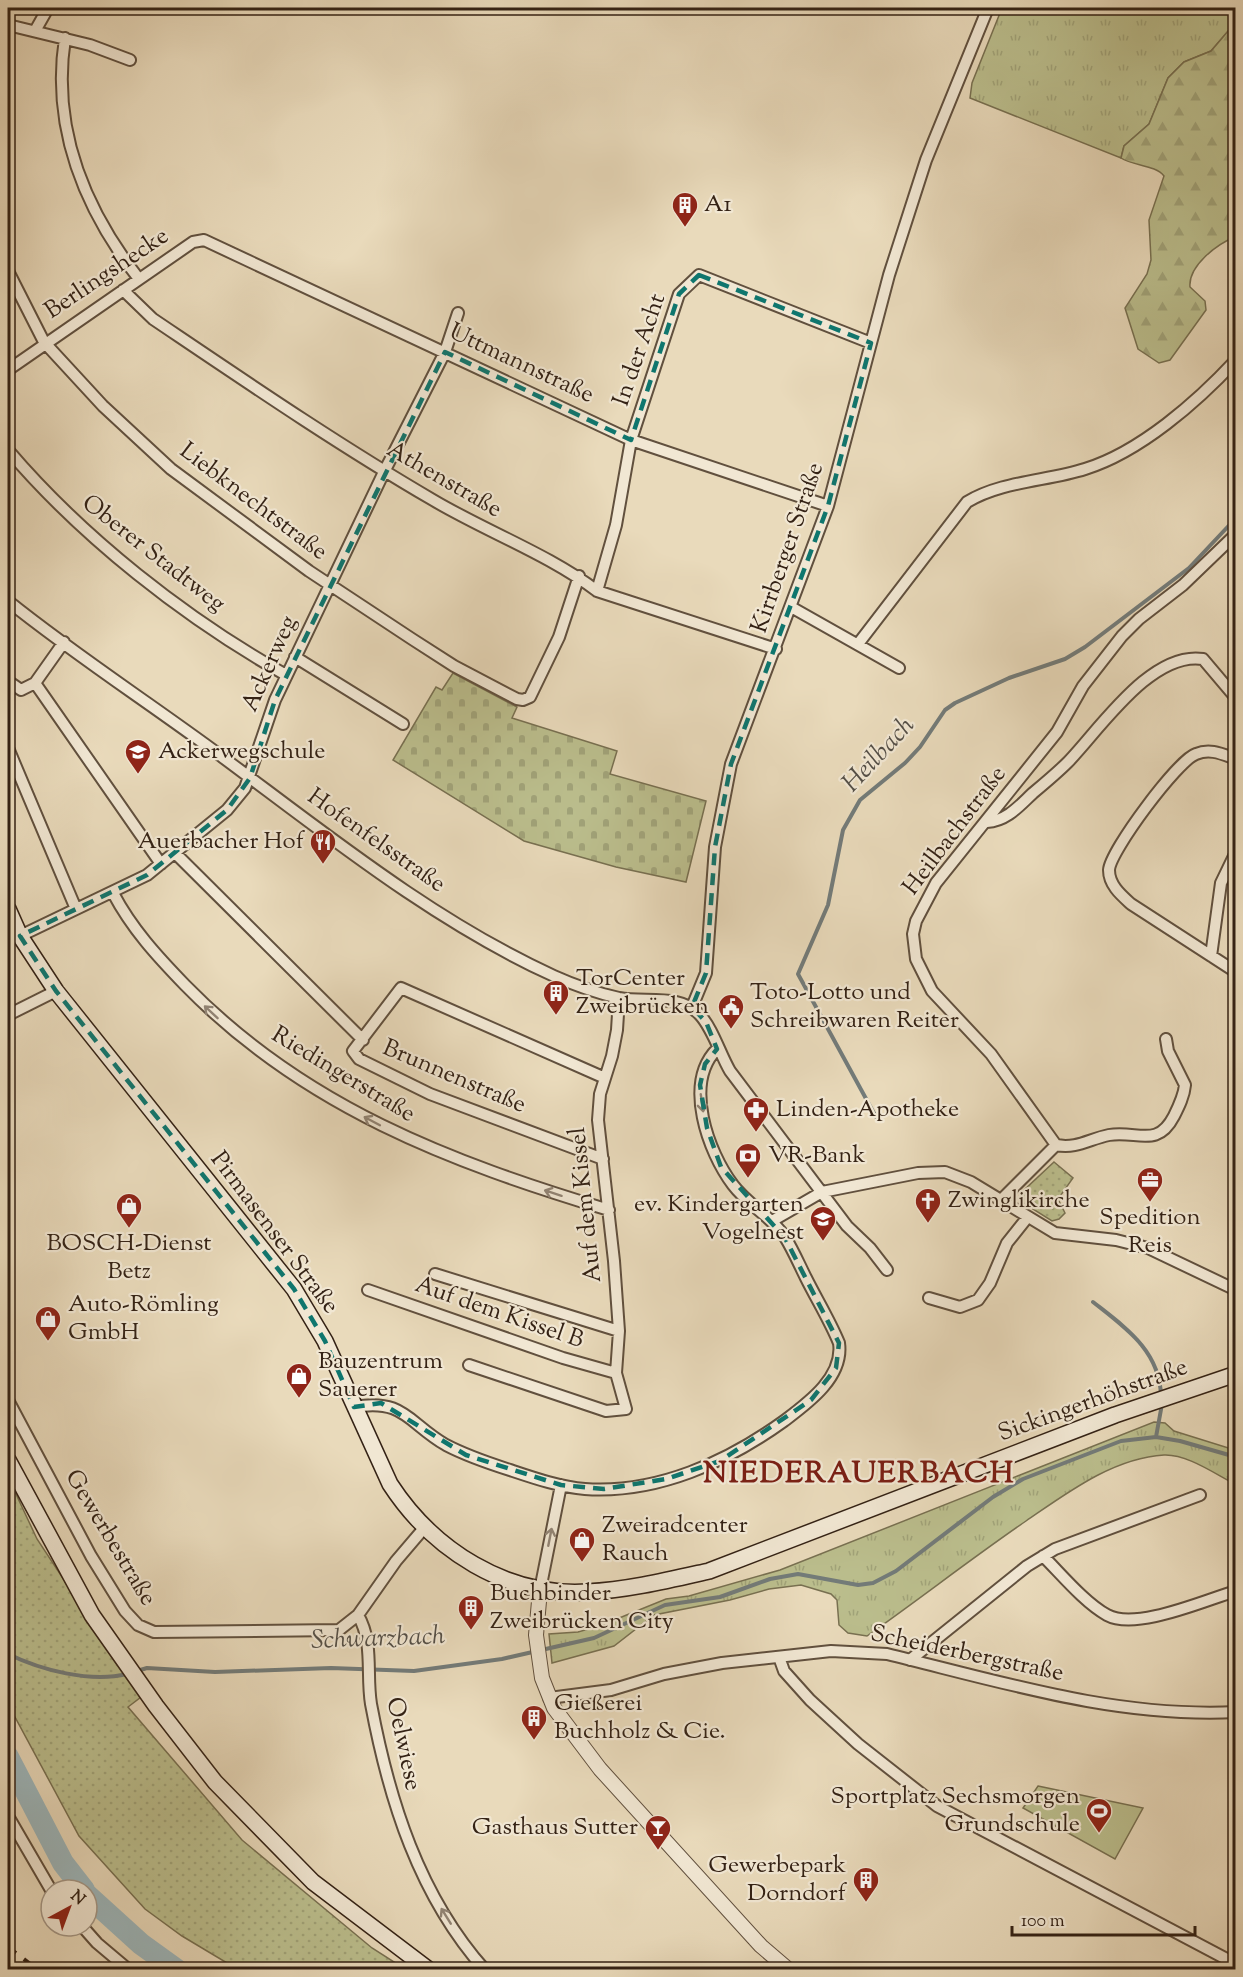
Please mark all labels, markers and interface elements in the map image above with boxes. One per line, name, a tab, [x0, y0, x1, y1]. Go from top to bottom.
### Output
place label: A1	[704, 188, 732, 222]
building icon: A1	[670, 190, 700, 228]
street label: Berlingshecke	[38, 220, 176, 328]
street label: In der Acht	[605, 289, 675, 411]
street label: Uttmannstraße	[443, 315, 599, 413]
street label: Athenstraße	[380, 433, 508, 527]
street label: Liebknechtstraße	[172, 435, 334, 569]
street label: Kirrberger Straße	[743, 458, 833, 638]
street label: Oberer Stadtweg	[74, 487, 232, 621]
street label: Ackerweg	[234, 610, 306, 718]
water label: Heilbach	[834, 708, 924, 801]
place label: Ackerwegschule	[158, 735, 325, 769]
school or university icon: Ackerwegschule	[123, 737, 153, 775]
street label: Heilbachstraße	[895, 759, 1015, 903]
street label: Hofenfelsstraße	[300, 781, 452, 901]
place label: Auerbacher Hof	[137, 825, 306, 859]
restaurant icon: Auerbacher Hof	[308, 827, 338, 865]
place label: TorCenter Zweibrücken	[576, 962, 709, 1024]
place label: Toto-Lotto und Schreibwaren Reiter	[750, 976, 959, 1038]
building icon: TorCenter Zweibrücken	[541, 978, 571, 1016]
public building icon: Toto-Lotto und Schreibwaren Reiter	[716, 992, 746, 1030]
one-way arrow	[204, 1005, 219, 1019]
street label: Riedingerstraße	[264, 1019, 422, 1131]
street label: Brunnenstraße	[377, 1031, 531, 1123]
one-way arrow	[697, 1092, 708, 1112]
place label: Linden-Apotheke	[776, 1093, 959, 1127]
pharmacy icon: Linden-Apotheke	[741, 1095, 771, 1133]
one-way arrow	[363, 1115, 381, 1127]
street label: Auf dem Kissel	[561, 1125, 611, 1284]
place label: VR-Bank	[768, 1139, 866, 1173]
bank icon: VR-Bank	[733, 1141, 763, 1179]
street label: Pirmasenser Straße	[202, 1145, 346, 1321]
office icon: Spedition Reis	[1135, 1165, 1165, 1203]
place label: Zwinglikirche	[948, 1184, 1090, 1218]
church icon: Zwinglikirche	[913, 1186, 943, 1224]
one-way arrow	[544, 1187, 563, 1198]
place label: ev. Kindergarten Vogelnest	[634, 1188, 804, 1250]
shop icon: BOSCH-Dienst Betz	[114, 1191, 144, 1229]
place label: Spedition Reis	[1099, 1201, 1201, 1263]
school or university icon: ev. Kindergarten Vogelnest	[808, 1204, 838, 1242]
place label: BOSCH-Dienst Betz	[46, 1227, 212, 1289]
street label: Auf dem Kissel B	[410, 1268, 588, 1358]
place label: Auto-Römling GmbH	[68, 1288, 219, 1350]
shop icon: Auto-Römling GmbH	[33, 1304, 63, 1342]
place label: Bauzentrum Sauerer	[318, 1345, 443, 1407]
street label: Sickingerhöhstraße	[993, 1351, 1193, 1451]
shop icon: Bauzentrum Sauerer	[284, 1361, 314, 1399]
district label: NIEDERAUERBACH	[703, 1453, 1015, 1496]
street label: Gewerbestraße	[56, 1463, 164, 1613]
place label: Zweiradcenter Rauch	[602, 1509, 748, 1571]
shop icon: Zweiradcenter Rauch	[567, 1525, 597, 1563]
one-way arrow	[545, 1528, 556, 1548]
place label: Buchbinder Zweibrücken City	[490, 1577, 674, 1639]
building icon: Buchbinder Zweibrücken City	[456, 1593, 486, 1631]
street label: Scheiderbergstraße	[867, 1617, 1067, 1691]
water label: Schwarzbach	[310, 1618, 446, 1660]
place label: Gießerei Buchholz & Cie.	[554, 1687, 726, 1749]
street label: Oelwiese	[377, 1694, 429, 1794]
building icon: Gießerei Buchholz & Cie.	[519, 1703, 549, 1741]
place label: Sportplatz Sechsmorgen Grundschule	[830, 1780, 1080, 1842]
sports icon: Sportplatz Sechsmorgen Grundschule	[1084, 1796, 1114, 1834]
place label: Gasthaus Sutter	[472, 1811, 638, 1845]
bar icon: Gasthaus Sutter	[643, 1813, 673, 1851]
place label: Gewerbepark Dorndorf	[708, 1849, 848, 1911]
building icon: Gewerbepark Dorndorf	[851, 1865, 881, 1903]
north arrow	[39, 1878, 99, 1938]
text: N	[65, 1886, 90, 1912]
scale bar	[1012, 1899, 1195, 1937]
one-way arrow	[440, 1908, 453, 1925]
text: 100 m	[1021, 1909, 1065, 1935]

